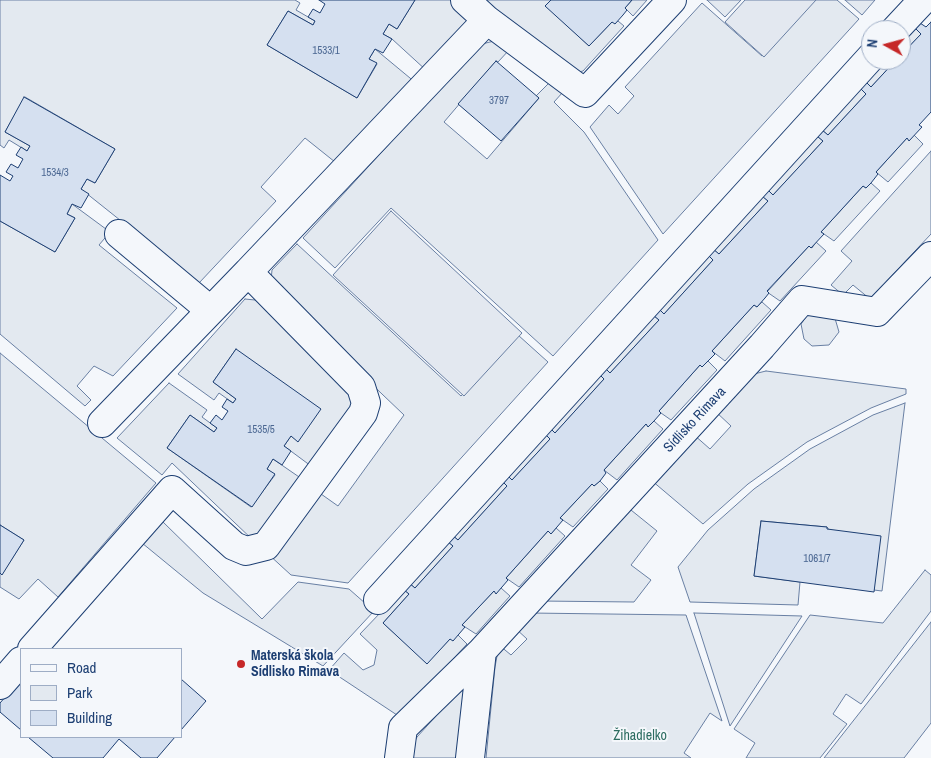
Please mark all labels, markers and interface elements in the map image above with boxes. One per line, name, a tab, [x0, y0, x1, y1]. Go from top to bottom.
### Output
north arrow	[861, 20, 911, 70]
text: N	[863, 38, 882, 49]
house number: 1533/1	[312, 44, 340, 58]
house number: 3797	[489, 94, 509, 108]
house number: 1534/3	[41, 166, 69, 180]
street label: Sídlisko Rimava	[660, 384, 730, 456]
house number: 1535/5	[247, 423, 275, 437]
house number: 1061/7	[803, 552, 831, 566]
legend	[20, 648, 182, 738]
place label: Materská škola Sídlisko Rimava	[251, 648, 339, 680]
text: Road	[67, 657, 96, 678]
marker: Materská škola Sídlisko Rimava	[235, 658, 247, 670]
text: Park	[67, 682, 92, 703]
text: Building	[67, 707, 112, 728]
park label: Žihadielko	[613, 728, 667, 744]

